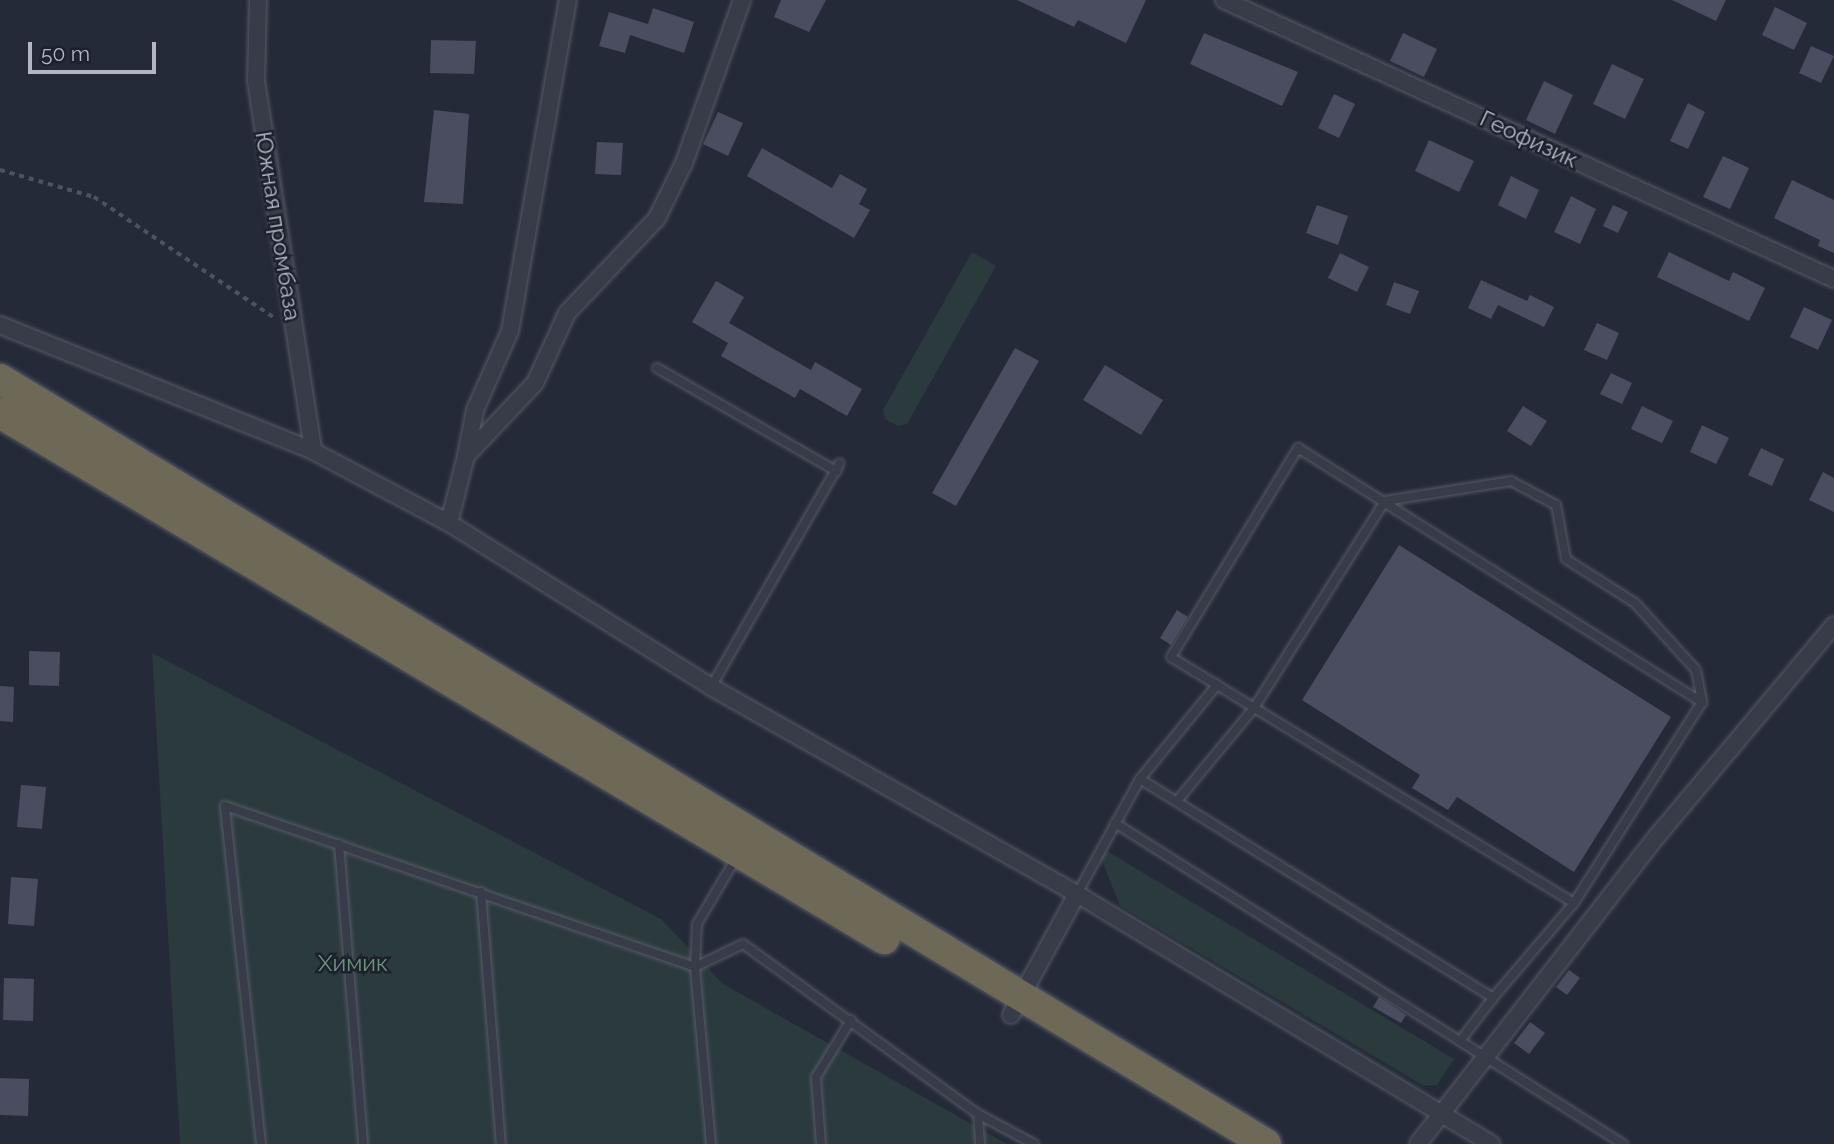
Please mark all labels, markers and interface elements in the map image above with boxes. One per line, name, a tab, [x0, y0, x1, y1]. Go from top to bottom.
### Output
scale bar	[32, 28, 159, 72]
text: 50 m	[41, 41, 90, 66]
street label: Геофизик	[1476, 104, 1582, 174]
street label: Южная промбаза	[249, 129, 307, 323]
park label: Химик	[318, 949, 388, 977]

